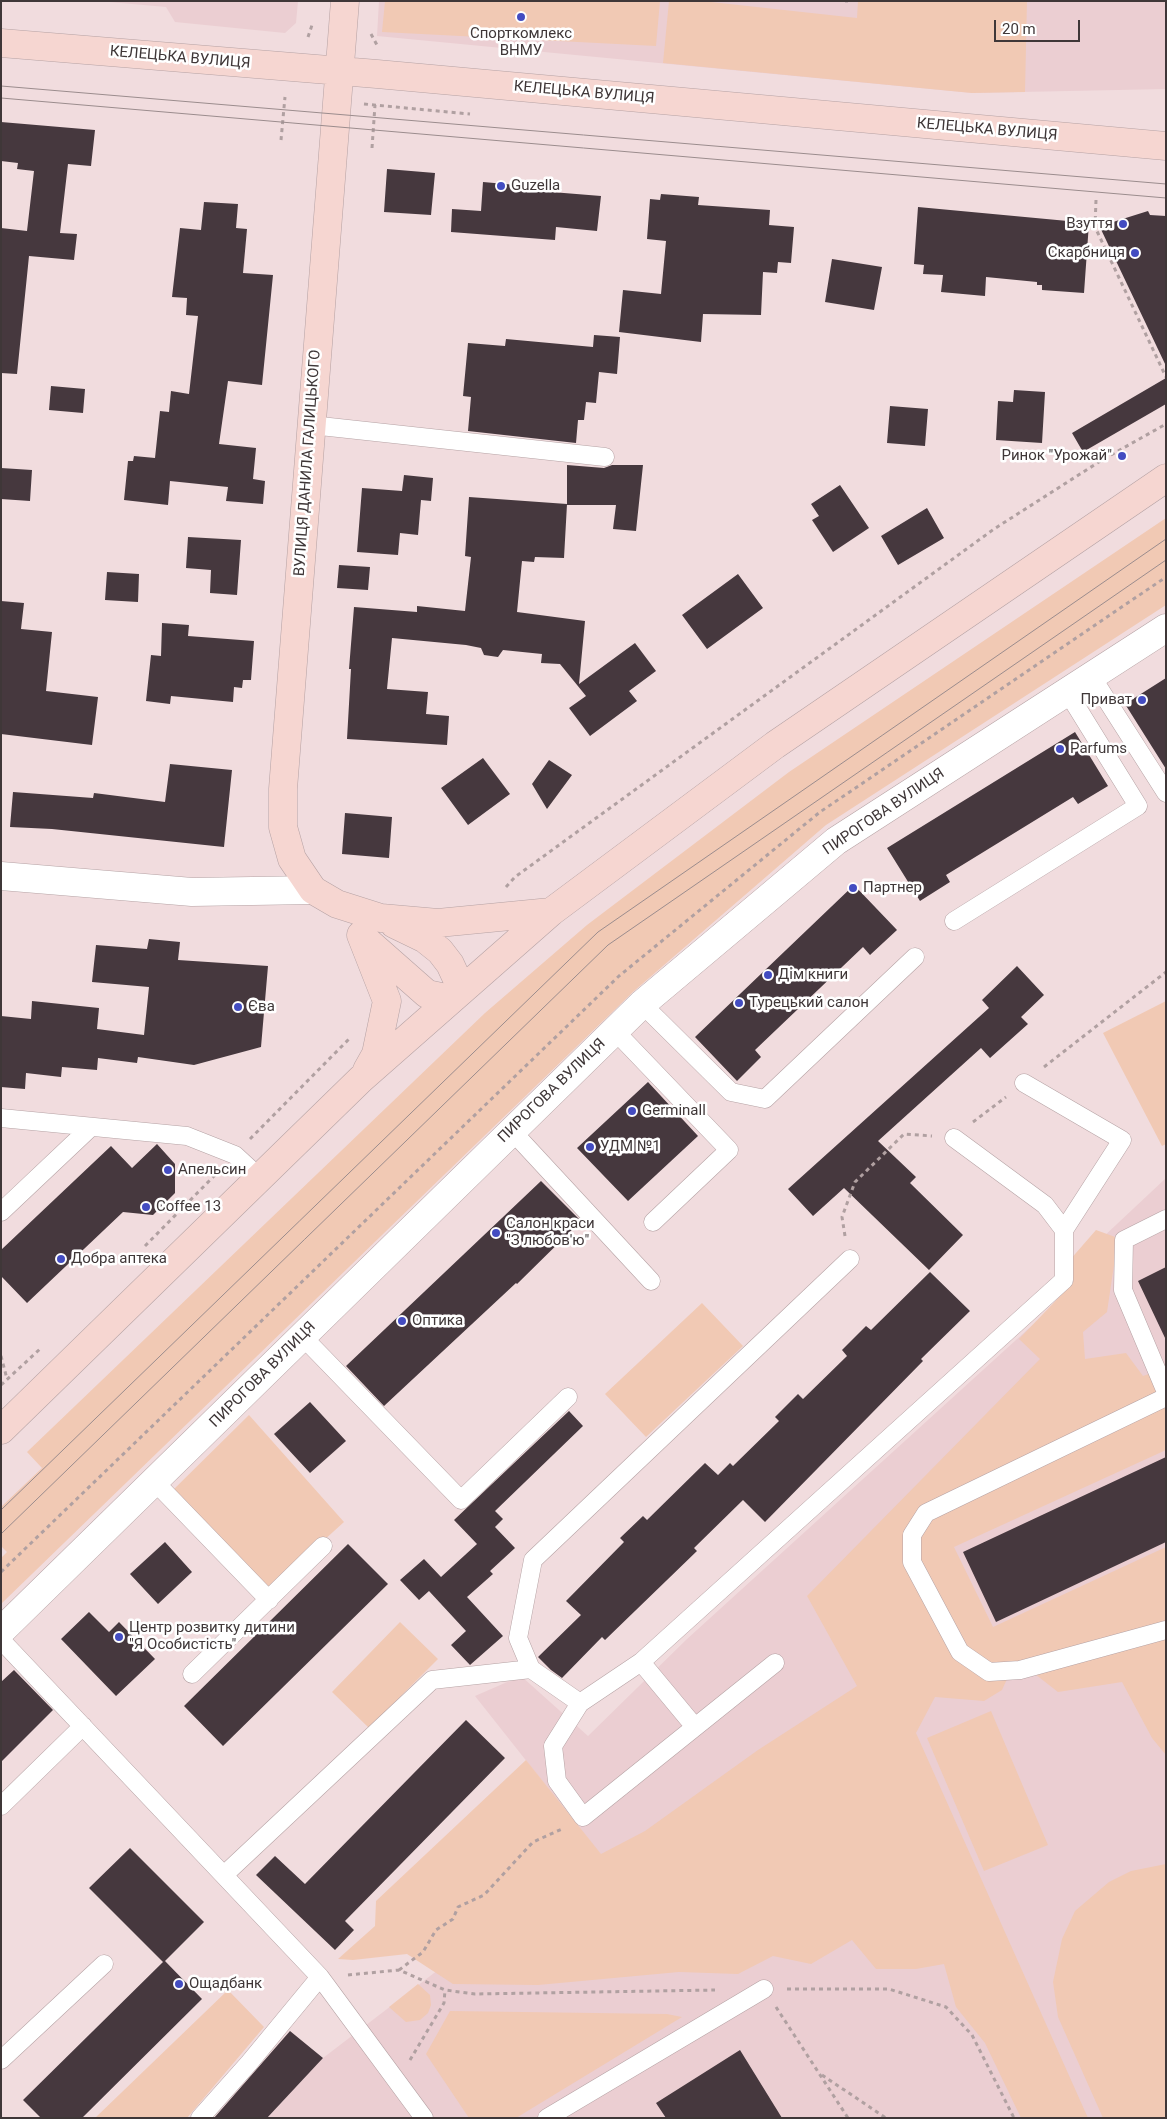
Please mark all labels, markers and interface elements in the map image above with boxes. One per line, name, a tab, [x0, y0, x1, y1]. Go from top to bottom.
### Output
scale bar	[997, 10, 1083, 42]
marker: Спорткомлекс ВНМУ	[515, 11, 527, 23]
text: 20 m	[1002, 20, 1036, 38]
place label: Спорткомлекс ВНМУ	[470, 25, 572, 60]
street label: КЕЛЕЦЬКА ВУЛИЦЯ	[109, 43, 251, 73]
street label: КЕЛЕЦЬКА ВУЛИЦЯ	[513, 78, 655, 108]
street label: КЕЛЕЦЬКА ВУЛИЦЯ	[916, 115, 1058, 145]
place label: Guzella	[511, 177, 560, 195]
marker: Guzella	[495, 180, 507, 192]
place label: Взуття	[1066, 215, 1113, 233]
marker: Взуття	[1117, 218, 1129, 230]
place label: Скарбниця	[1048, 244, 1125, 262]
marker: Скарбниця	[1129, 247, 1141, 259]
street label: ВУЛИЦЯ ДАНИЛА ГАЛИЦЬКОГО	[291, 349, 325, 577]
place label: Ринок "Урожай"	[1001, 447, 1112, 465]
marker: Ринок "Урожай"	[1116, 450, 1128, 462]
place label: Приват	[1080, 691, 1132, 709]
marker: Приват	[1136, 694, 1148, 706]
place label: Parfums	[1070, 740, 1127, 758]
marker: Parfums	[1054, 743, 1066, 755]
street label: ПИРОГОВА ВУЛИЦЯ	[820, 765, 948, 859]
place label: Партнер	[863, 879, 922, 897]
marker: Партнер	[847, 882, 859, 894]
place label: Дім книги	[778, 966, 848, 984]
marker: Дім книги	[762, 969, 774, 981]
place label: Турецький салон	[749, 994, 869, 1012]
marker: Турецький салон	[733, 997, 745, 1009]
place label: Єва	[248, 998, 275, 1016]
marker: Єва	[232, 1001, 244, 1013]
street label: ПИРОГОВА ВУЛИЦЯ	[495, 1035, 609, 1147]
place label: Germinall	[642, 1102, 706, 1120]
marker: Germinall	[626, 1105, 638, 1117]
place label: УДМ №1	[600, 1138, 661, 1156]
marker: УДМ №1	[584, 1141, 596, 1153]
place label: Апельсин	[178, 1161, 246, 1179]
marker: Апельсин	[162, 1164, 174, 1176]
place label: Coffee 13	[156, 1198, 221, 1216]
marker: Coffee 13	[140, 1201, 152, 1213]
place label: Салон краси "З любов'ю"	[506, 1215, 595, 1250]
marker: Салон краси "З любов'ю"	[490, 1227, 502, 1239]
place label: Добра аптека	[71, 1250, 167, 1268]
marker: Добра аптека	[55, 1253, 67, 1265]
place label: Оптика	[412, 1312, 463, 1330]
marker: Оптика	[396, 1315, 408, 1327]
street label: ПИРОГОВА ВУЛИЦЯ	[206, 1318, 320, 1432]
place label: Центр розвитку дитини "Я Особистість"	[129, 1619, 295, 1654]
marker: Центр розвитку дитини "Я Особистість"	[113, 1631, 125, 1643]
place label: Ощадбанк	[189, 1975, 262, 1993]
marker: Ощадбанк	[173, 1978, 185, 1990]

